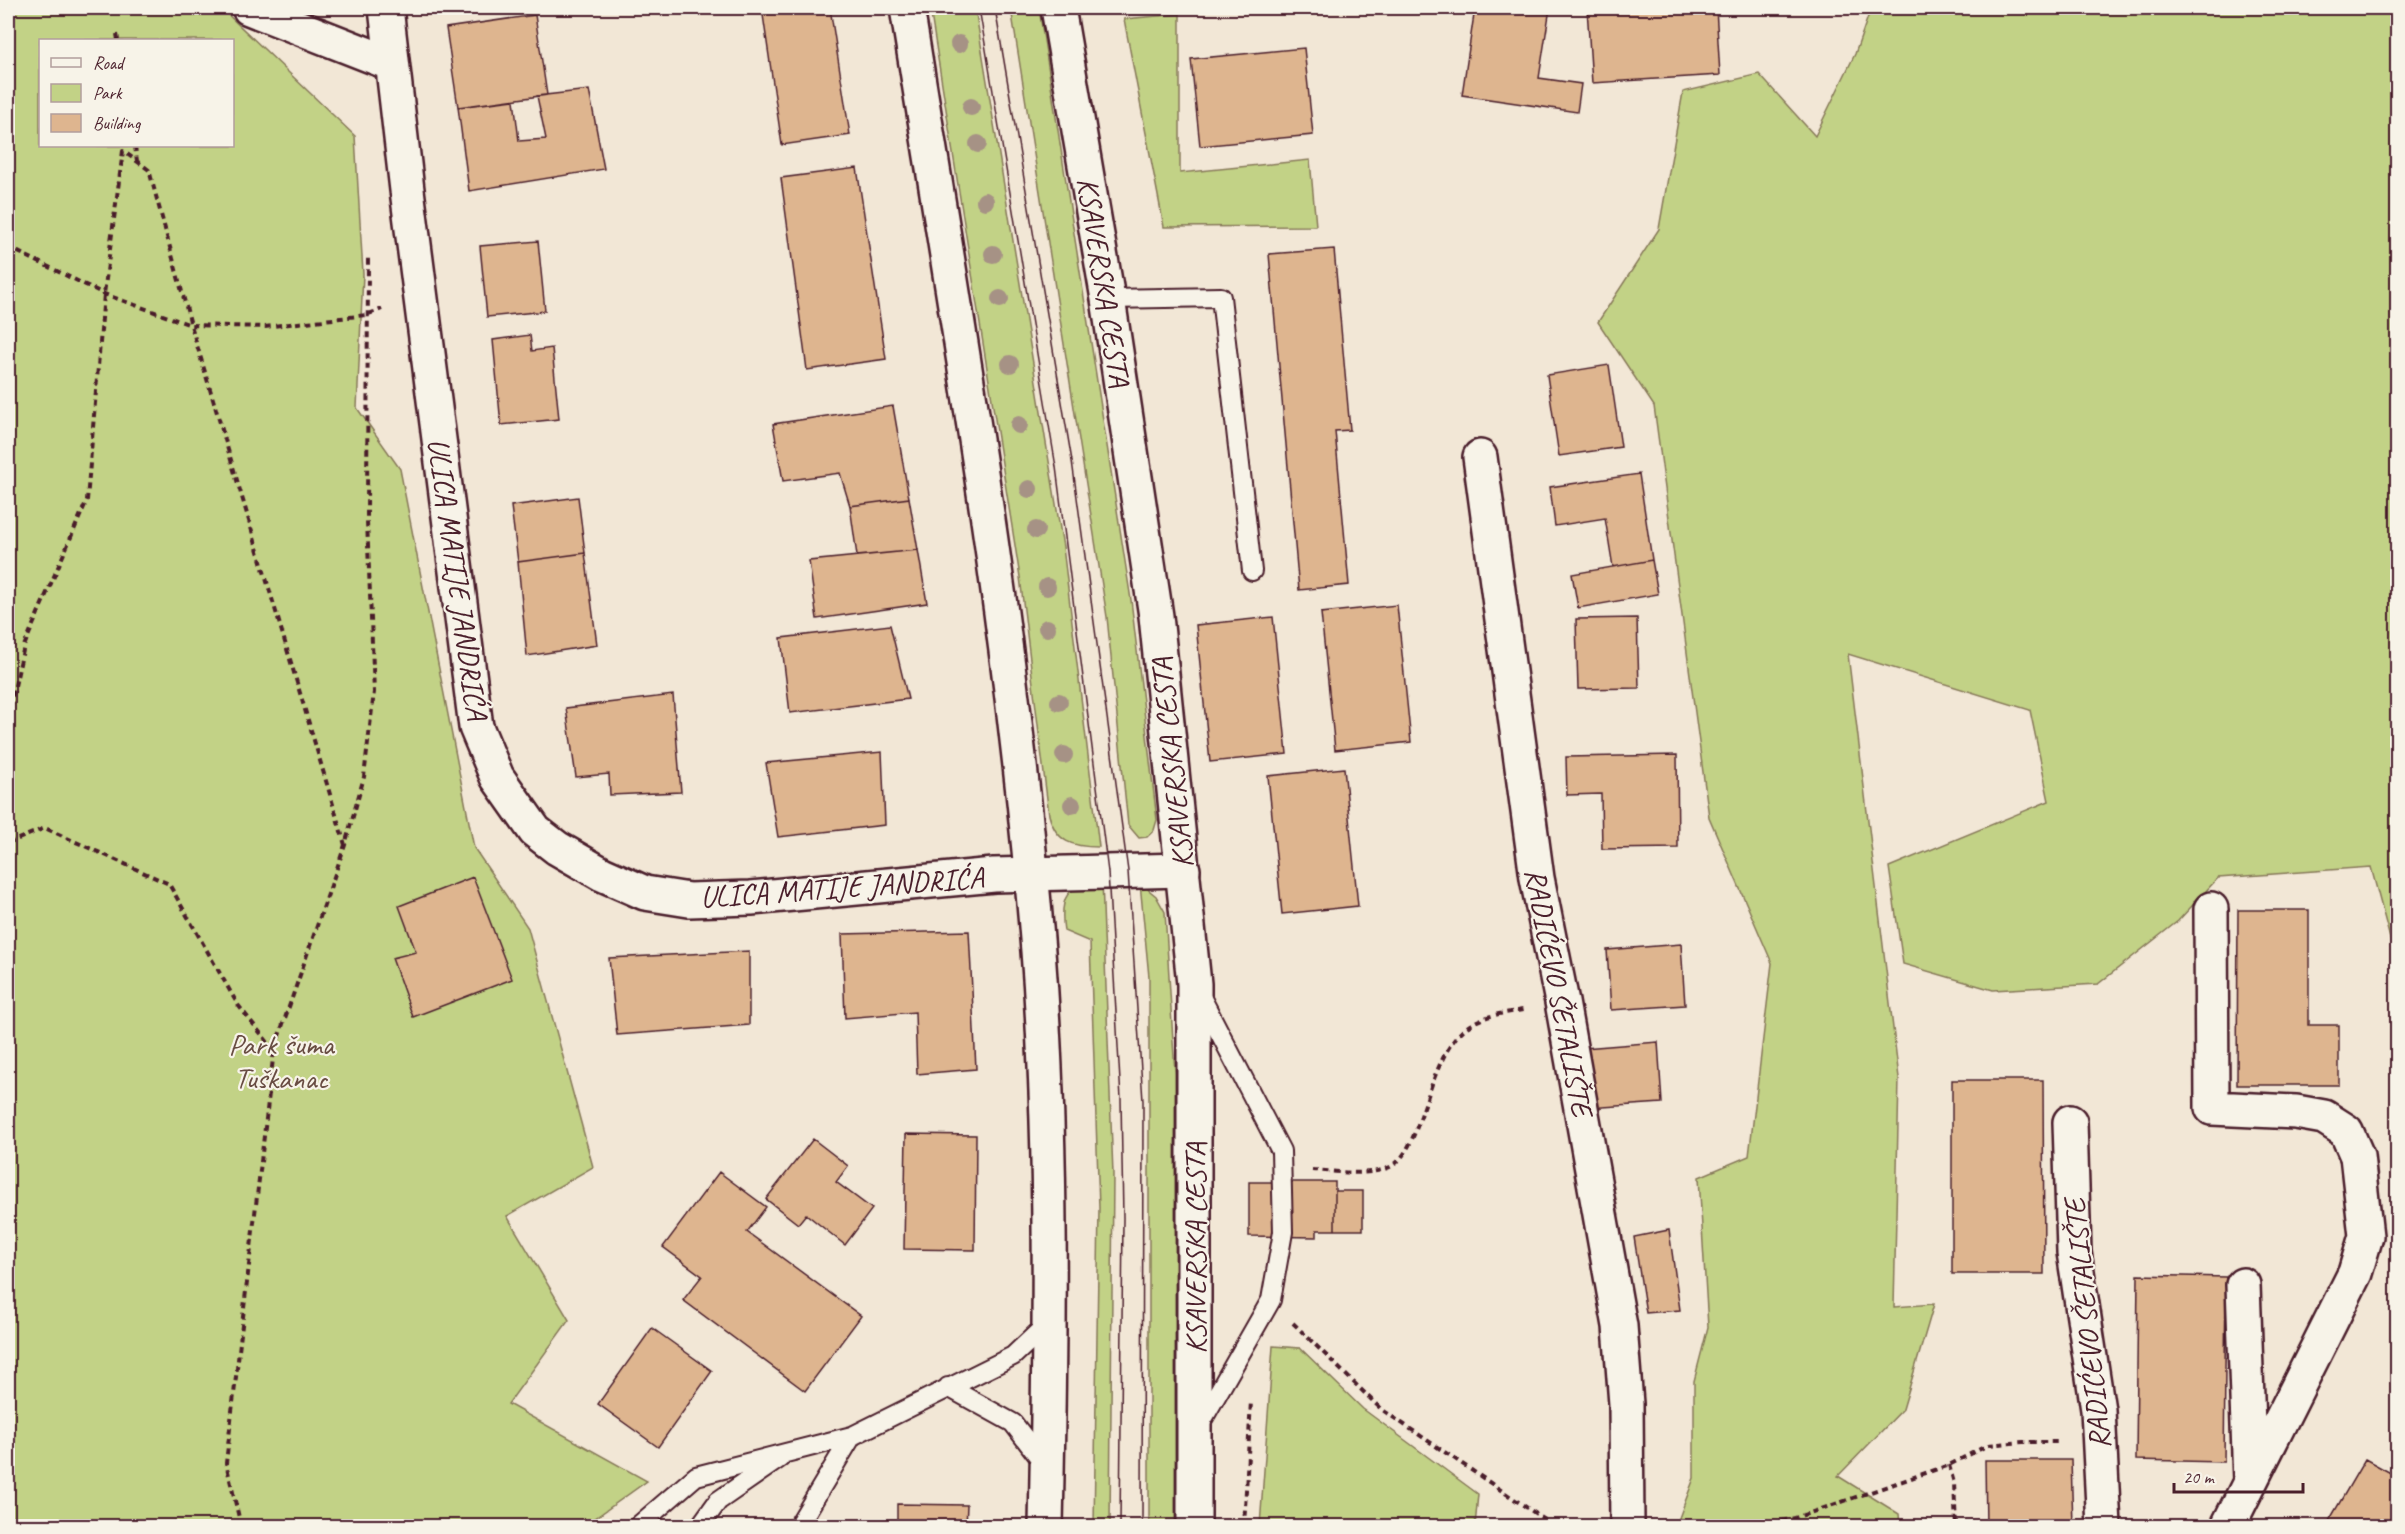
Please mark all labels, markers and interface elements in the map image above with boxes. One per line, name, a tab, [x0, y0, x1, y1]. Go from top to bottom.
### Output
legend	[39, 39, 234, 147]
text: Road	[93, 52, 126, 74]
text: Park	[93, 82, 123, 104]
text: Building	[93, 112, 142, 134]
street label: KSAVERSKA CESTA	[1069, 175, 1139, 390]
street label: ULICA MATIJE JANDRIĆA	[419, 436, 497, 724]
street label: KSAVERSKA CESTA	[1142, 655, 1202, 870]
street label: ULICA MATIJE JANDRIĆA	[699, 858, 987, 916]
street label: RADIĆEVO ŠETALIŠTE	[1516, 865, 1602, 1123]
park label: Park šuma Tuškanac	[229, 1025, 335, 1097]
street label: KSAVERSKA CESTA	[1176, 1141, 1214, 1354]
street label: RADIĆEVO ŠETALIŠTE	[2055, 1193, 2119, 1451]
scale bar	[2174, 1456, 2303, 1494]
text: 20 m	[2183, 1466, 2216, 1488]

